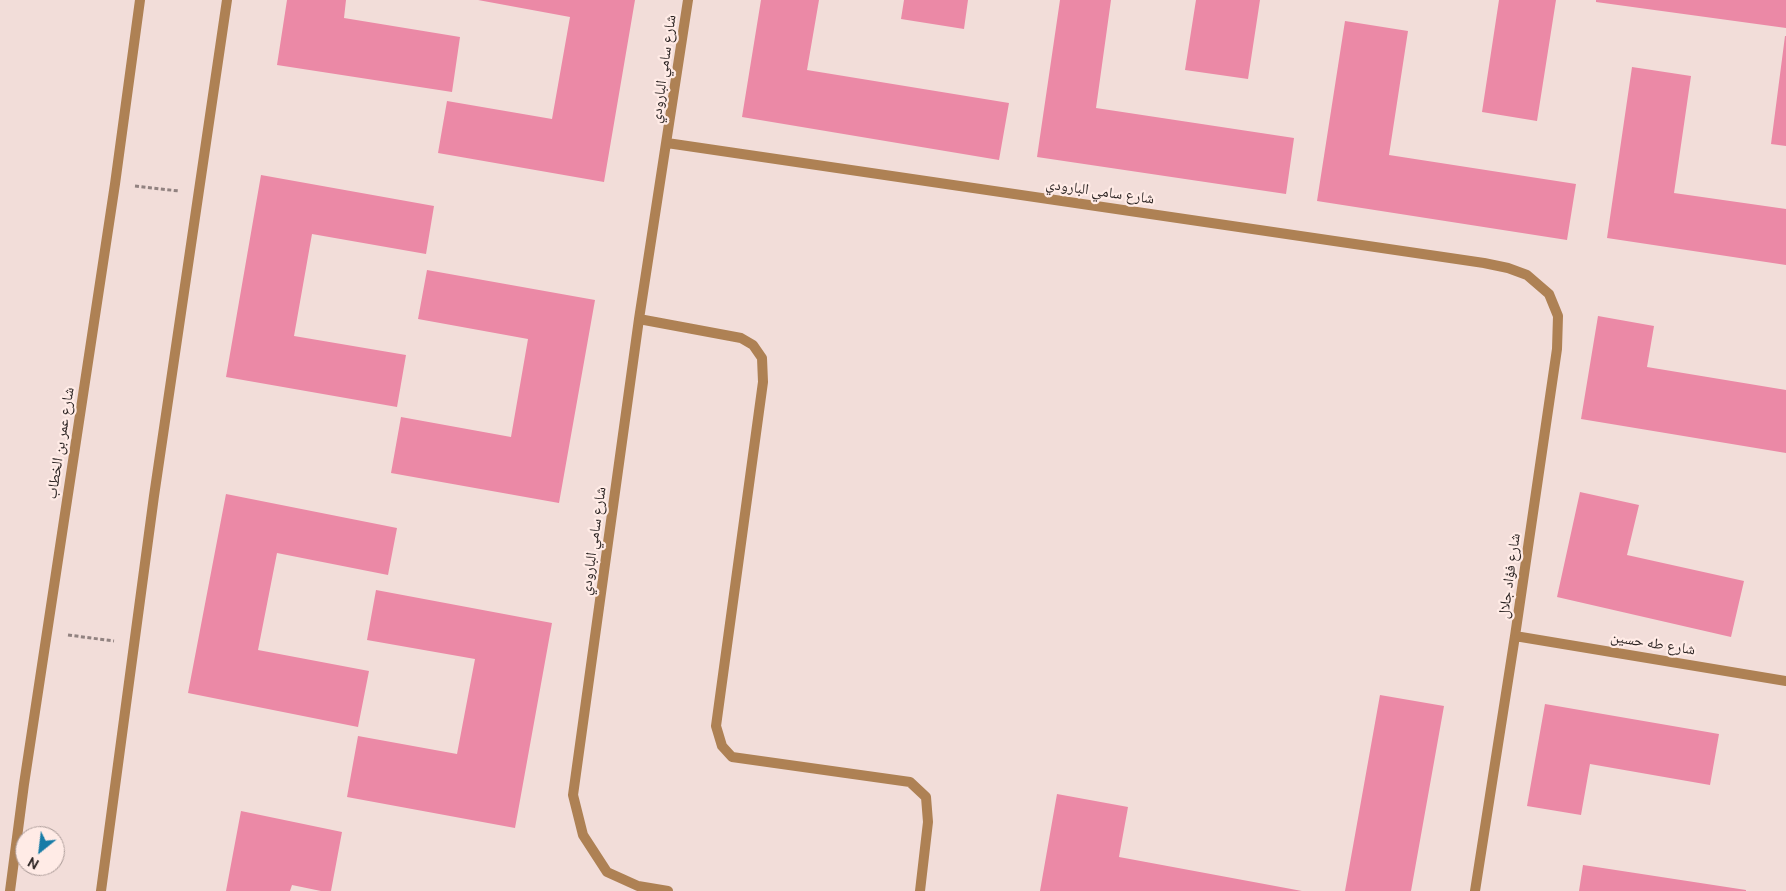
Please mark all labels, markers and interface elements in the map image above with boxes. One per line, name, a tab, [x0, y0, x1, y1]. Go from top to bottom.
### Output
street label: شارع سامي البارودي	[646, 14, 680, 124]
street label: شارع سامي البارودي	[1045, 174, 1155, 208]
street label: شارع عمر بن الخطاب	[42, 386, 78, 500]
street label: شارع سامي البارودي	[576, 486, 610, 596]
street label: شارع فؤاد جلال	[1494, 532, 1524, 620]
street label: شارع طه حسين	[1609, 627, 1697, 659]
north arrow	[15, 826, 65, 876]
text: N	[25, 854, 42, 873]

